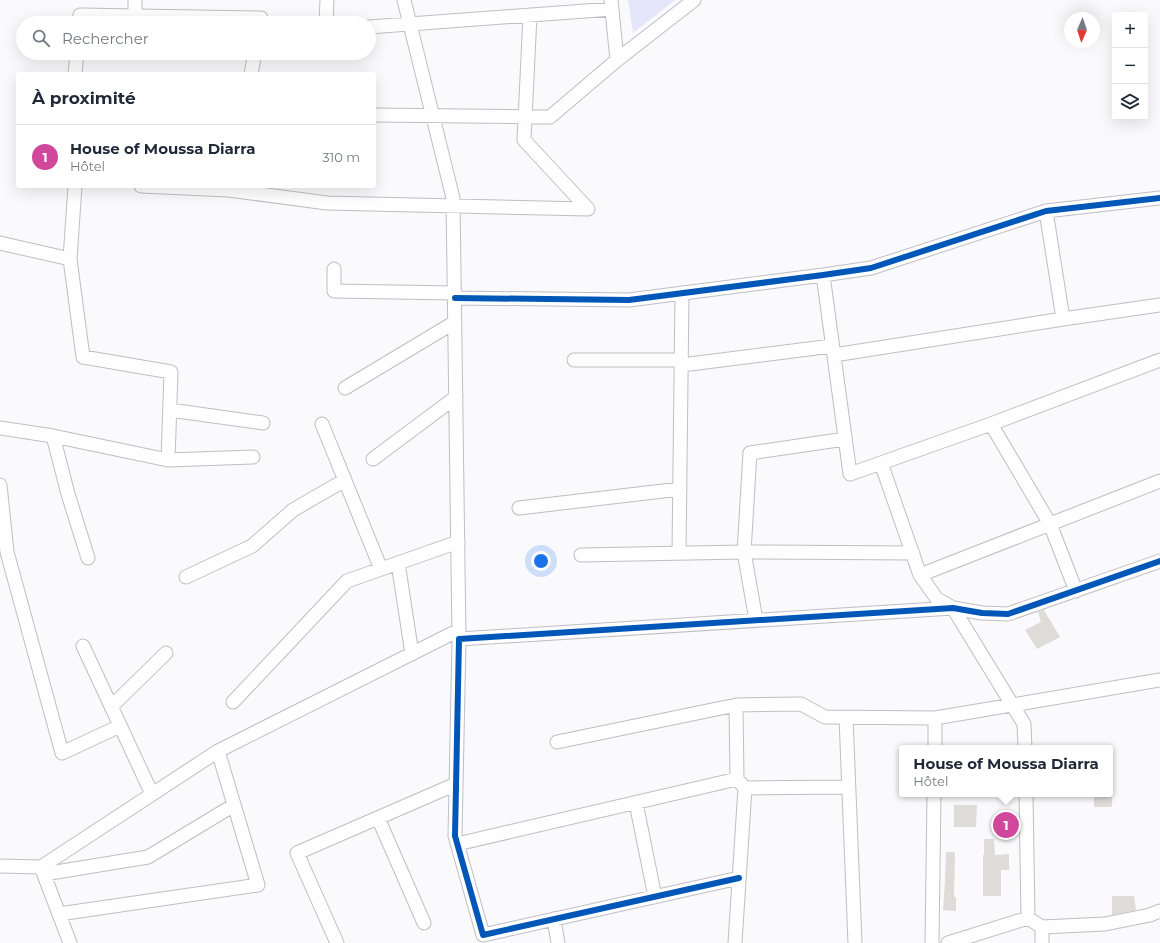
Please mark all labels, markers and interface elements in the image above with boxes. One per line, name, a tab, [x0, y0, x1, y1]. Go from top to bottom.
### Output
north arrow	[1064, 12, 1100, 48]
map controls	[1112, 12, 1148, 120]
button: +	[1112, 12, 1148, 48]
search box	[16, 16, 376, 60]
icon: search	[30, 27, 52, 49]
text: Rechercher	[62, 29, 149, 48]
button: −	[1112, 48, 1148, 84]
button: layers	[1112, 84, 1148, 120]
text: À proximité	[32, 88, 136, 108]
text: House of Moussa Diarra	[70, 139, 255, 158]
text: 1	[42, 149, 48, 165]
text: 310 m	[322, 149, 360, 165]
text: Hôtel	[70, 158, 105, 174]
your location	[531, 551, 551, 571]
popup	[899, 745, 1113, 797]
text: House of Moussa Diarra	[913, 754, 1099, 773]
text: Hôtel	[913, 773, 948, 789]
pin: 1	[993, 810, 1019, 840]

